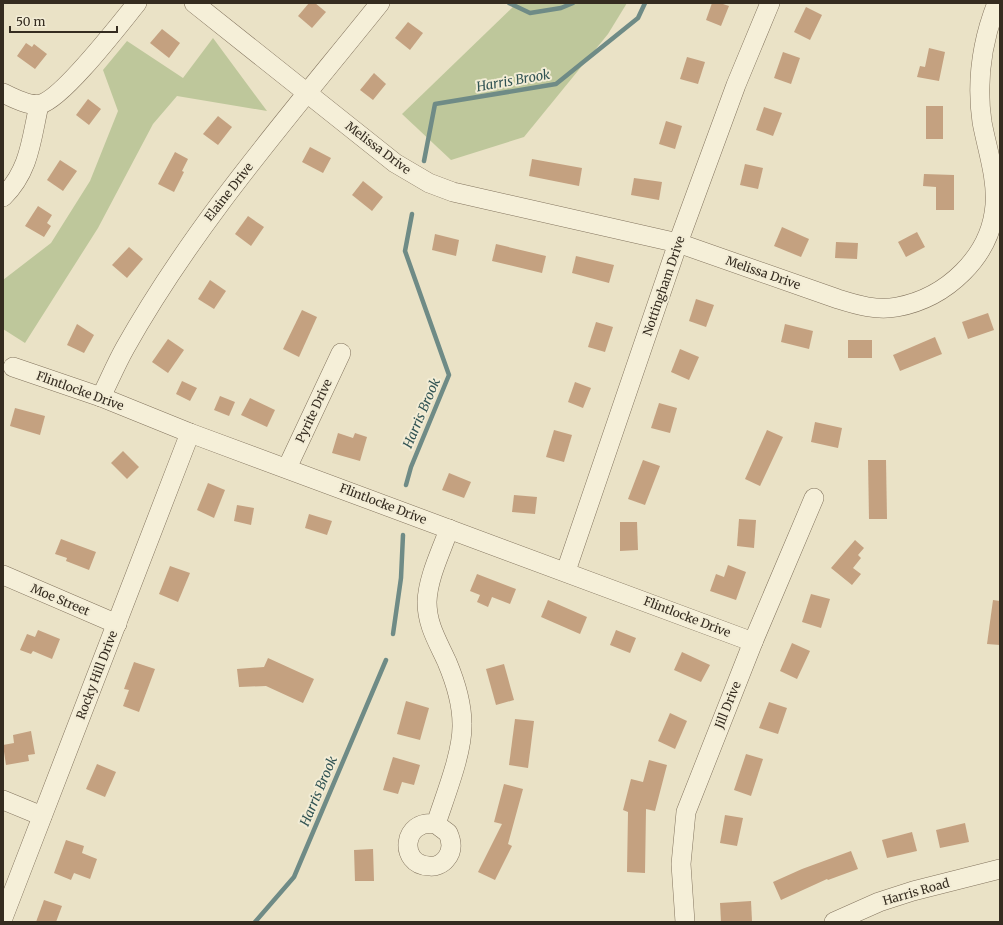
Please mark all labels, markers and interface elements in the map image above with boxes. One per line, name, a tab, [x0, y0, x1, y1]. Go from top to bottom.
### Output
scale bar	[10, 8, 117, 34]
text: 50 m	[16, 14, 45, 29]
water label: Harris Brook	[474, 66, 551, 96]
street label: Melissa Drive	[343, 118, 414, 177]
street label: Elaine Drive	[201, 159, 256, 224]
street label: Nottingham Drive	[639, 234, 688, 338]
street label: Melissa Drive	[724, 253, 802, 292]
street label: Flintlocke Drive	[34, 368, 126, 413]
street label: Pyrite Drive	[292, 376, 335, 445]
water label: Harris Brook	[399, 376, 444, 452]
street label: Flintlocke Drive	[338, 480, 429, 527]
street label: Moe Street	[28, 580, 92, 619]
street label: Flintlocke Drive	[642, 593, 733, 640]
street label: Rocky Hill Drive	[73, 628, 120, 721]
street label: Jill Drive	[711, 679, 744, 731]
water label: Harris Brook	[296, 754, 341, 830]
street label: Harris Road	[881, 875, 951, 908]

